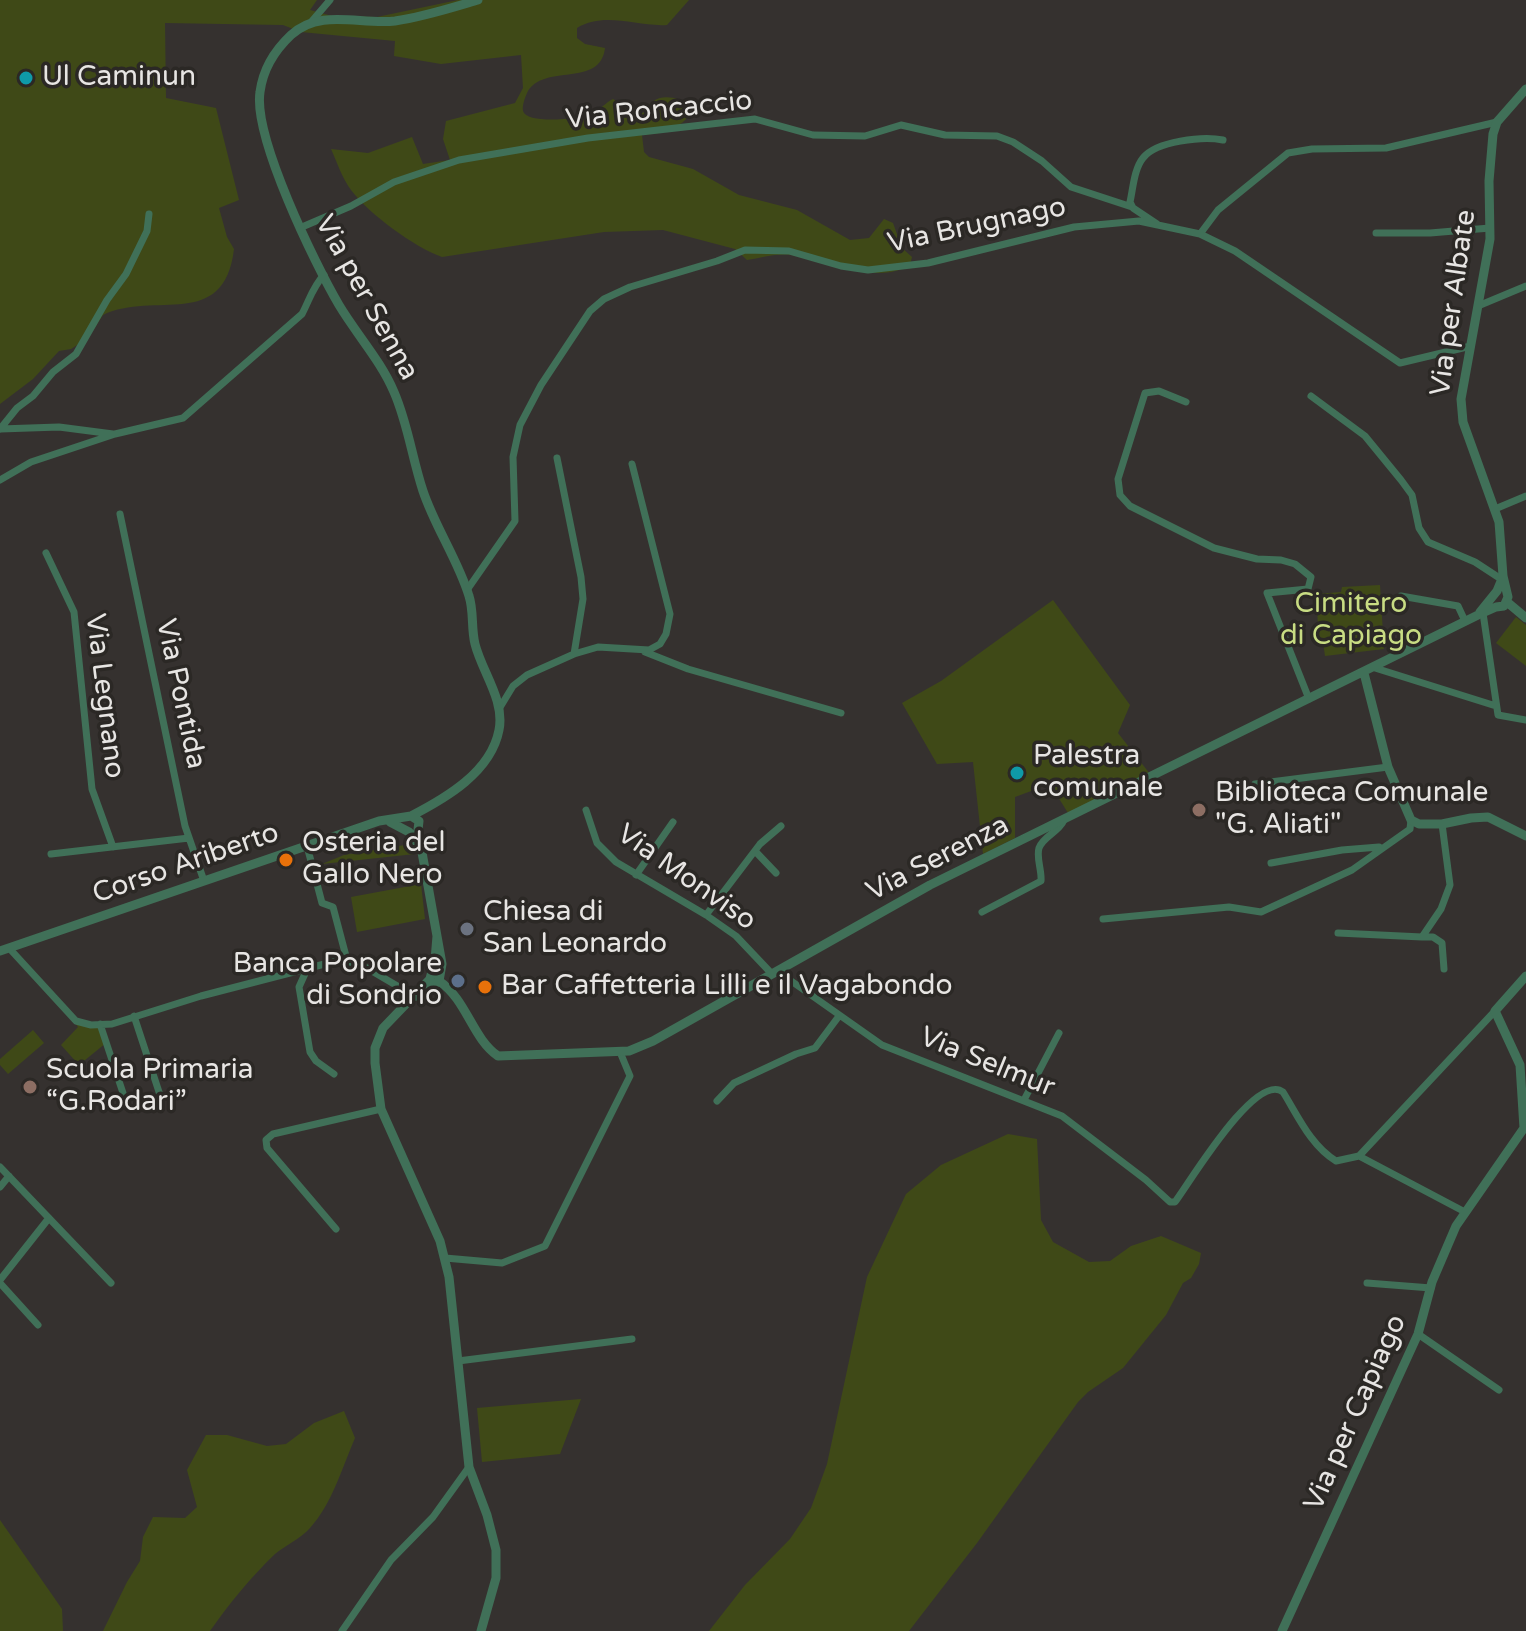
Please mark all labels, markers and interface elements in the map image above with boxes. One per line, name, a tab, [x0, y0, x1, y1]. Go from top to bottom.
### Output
place label: Ul Caminun	[42, 61, 196, 95]
marker: Ul Caminun	[17, 69, 35, 87]
street label: Via Roncaccio	[564, 84, 754, 138]
street label: Via Brugnago	[885, 191, 1069, 261]
street label: Via per Albate	[1424, 208, 1484, 398]
street label: Via per Senna	[307, 210, 425, 386]
park label: Cimitero di Capiago	[1280, 588, 1422, 654]
street label: Via Legnano	[77, 612, 131, 780]
street label: Via Pontida	[148, 616, 212, 772]
place label: Palestra comunale	[1033, 740, 1163, 806]
marker: Palestra comunale	[1008, 764, 1026, 782]
place label: Biblioteca Comunale "G. Aliati"	[1215, 777, 1488, 843]
marker: Biblioteca Comunale "G. Aliati"	[1190, 801, 1208, 819]
street label: Via Serenza	[861, 809, 1015, 909]
street label: Corso Ariberto	[88, 816, 284, 912]
street label: Via Monviso	[610, 818, 762, 938]
place label: Osteria del Gallo Nero	[302, 827, 445, 893]
marker: Osteria del Gallo Nero	[277, 851, 295, 869]
place label: Chiesa di San Leonardo	[483, 896, 667, 962]
marker: Chiesa di San Leonardo	[458, 920, 476, 938]
place label: Banca Popolare di Sondrio	[233, 948, 442, 1014]
place label: Bar Caffetteria Lilli e il Vagabondo	[501, 970, 953, 1004]
marker: Banca Popolare di Sondrio	[449, 972, 467, 990]
marker: Bar Caffetteria Lilli e il Vagabondo	[476, 978, 494, 996]
street label: Via Selmur	[915, 1021, 1059, 1105]
place label: Scuola Primaria “G.Rodari”	[46, 1054, 253, 1120]
marker: Scuola Primaria “G.Rodari”	[21, 1078, 39, 1096]
street label: Via per Capiago	[1298, 1310, 1414, 1516]

